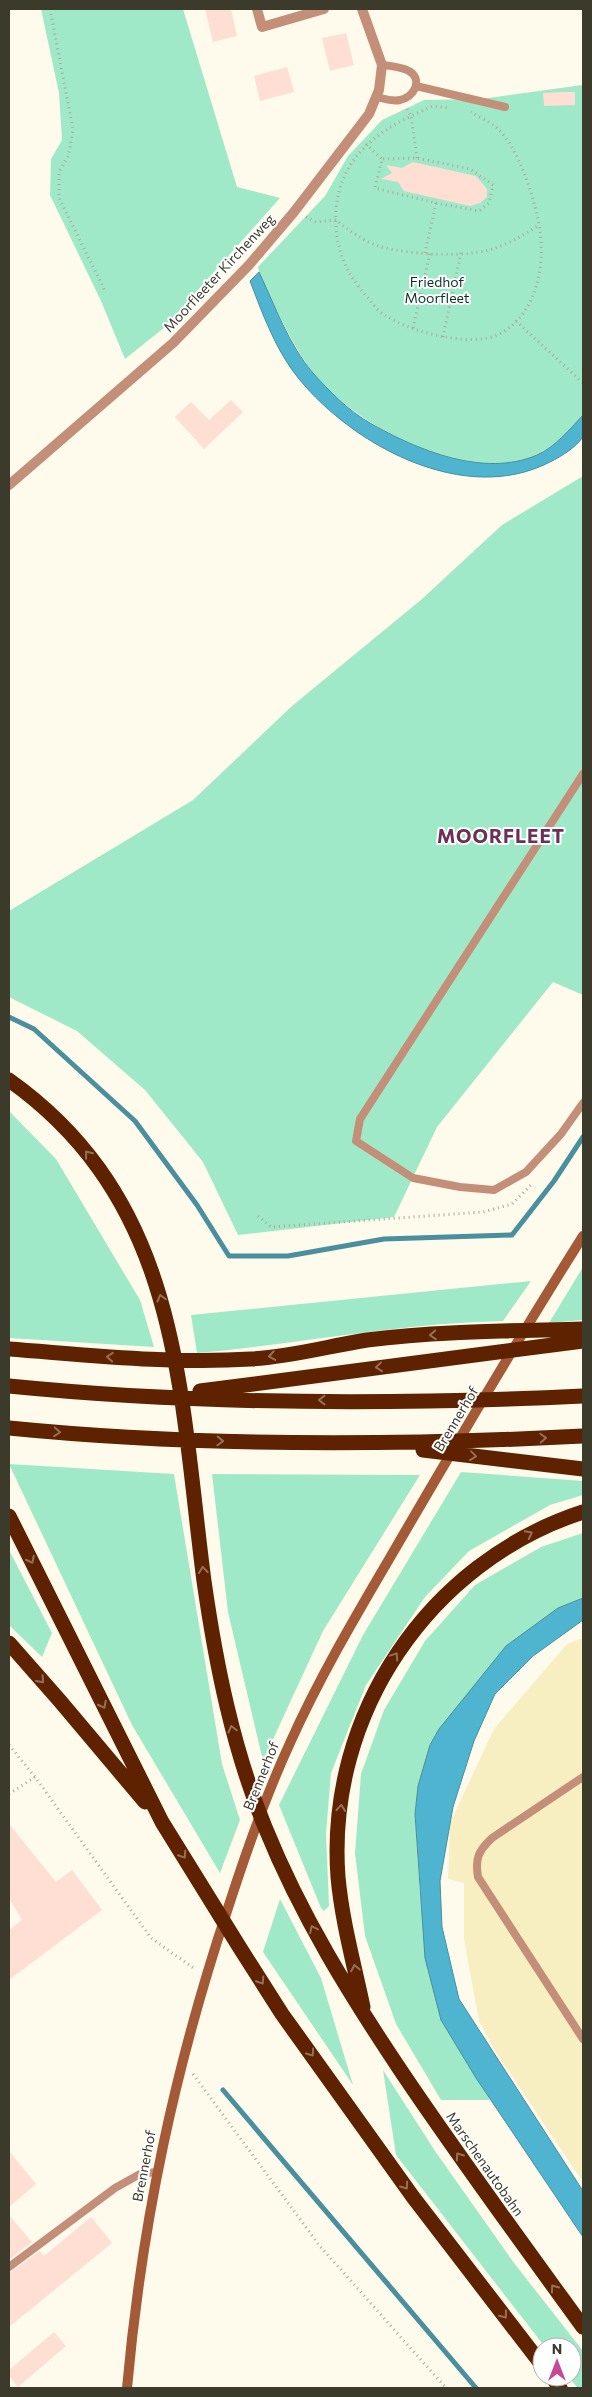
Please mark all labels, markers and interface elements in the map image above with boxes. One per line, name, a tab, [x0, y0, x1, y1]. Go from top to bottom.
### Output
street label: Moorfleeter Kirchenweg	[159, 210, 278, 335]
park label: Friedhof Moorfleet	[404, 273, 470, 306]
district label: MOORFLEET	[437, 824, 565, 847]
one-way arrow	[85, 1151, 93, 1160]
one-way arrow	[156, 1293, 167, 1302]
one-way arrow	[429, 1329, 437, 1340]
one-way arrow	[267, 1350, 276, 1360]
one-way arrow	[105, 1352, 113, 1363]
one-way arrow	[374, 1361, 382, 1372]
street label: Brennerhof	[430, 1383, 482, 1454]
one-way arrow	[318, 1395, 326, 1405]
one-way arrow	[54, 1427, 62, 1438]
one-way arrow	[540, 1433, 548, 1444]
one-way arrow	[216, 1436, 224, 1447]
one-way arrow	[469, 1450, 477, 1461]
one-way arrow	[523, 1530, 532, 1540]
one-way arrow	[24, 1555, 35, 1564]
one-way arrow	[198, 1565, 209, 1573]
one-way arrow	[389, 1652, 398, 1662]
one-way arrow	[36, 1674, 45, 1683]
one-way arrow	[97, 1700, 107, 1709]
one-way arrow	[228, 1726, 238, 1734]
street label: Brennerhof	[239, 1739, 282, 1813]
one-way arrow	[335, 1803, 346, 1811]
one-way arrow	[176, 1849, 186, 1858]
one-way arrow	[309, 1925, 319, 1934]
one-way arrow	[350, 1964, 361, 1973]
one-way arrow	[255, 1976, 265, 1985]
one-way arrow	[305, 2047, 314, 2057]
street label: Marschenautobahn	[443, 2108, 528, 2219]
street label: Brennerhof	[128, 2128, 159, 2203]
one-way arrow	[456, 2153, 465, 2162]
one-way arrow	[399, 2180, 408, 2190]
one-way arrow	[552, 2285, 560, 2294]
one-way arrow	[498, 2309, 506, 2318]
north arrow	[532, 2337, 582, 2387]
text: N	[552, 2340, 562, 2357]

